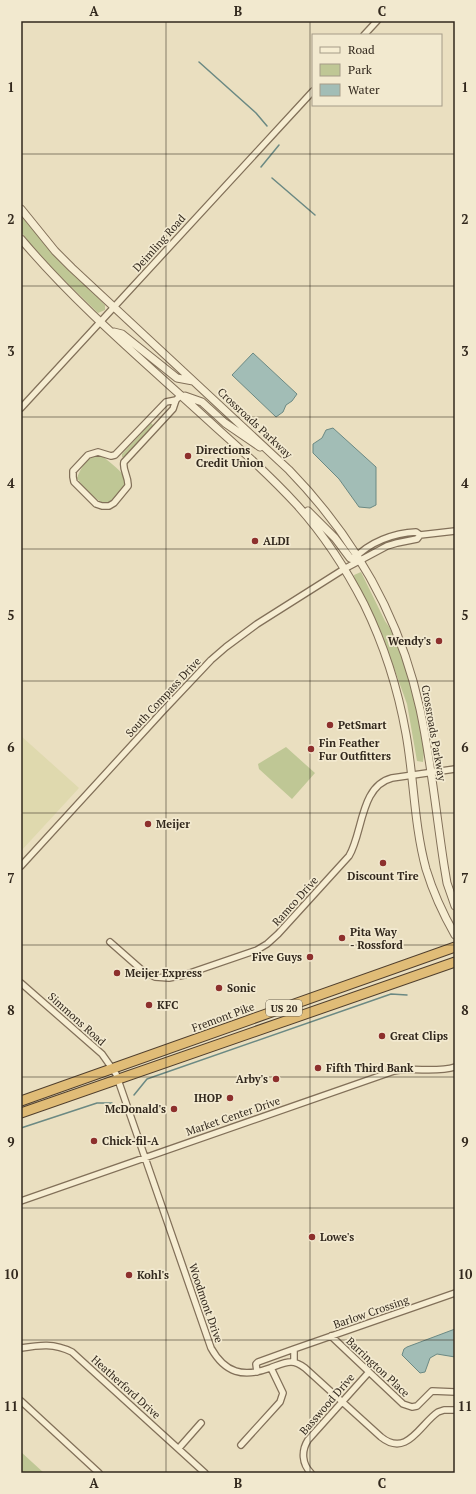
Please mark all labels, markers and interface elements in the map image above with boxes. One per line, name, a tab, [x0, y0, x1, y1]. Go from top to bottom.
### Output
text: A	[89, 2, 99, 20]
text: B	[234, 2, 242, 20]
text: C	[378, 2, 386, 20]
legend	[312, 34, 442, 106]
text: Road	[348, 42, 375, 57]
text: Park	[348, 62, 373, 77]
text: 1	[7, 78, 15, 96]
text: 1	[461, 78, 469, 96]
text: Water	[348, 82, 380, 97]
text: 2	[7, 210, 15, 228]
text: 2	[461, 210, 469, 228]
street label: Deimling Road	[130, 211, 188, 275]
text: 3	[7, 342, 15, 360]
text: 3	[461, 342, 469, 360]
street label: Crossroads Parkway	[215, 385, 296, 462]
place label: Directions Credit Union	[196, 443, 264, 470]
marker: Directions Credit Union	[183, 451, 193, 461]
text: 4	[7, 474, 15, 492]
text: 4	[461, 474, 469, 492]
place label: ALDI	[263, 534, 290, 548]
marker: ALDI	[250, 536, 260, 546]
text: 5	[7, 606, 15, 624]
text: 5	[461, 606, 469, 624]
place label: Wendy's	[388, 634, 431, 648]
marker: Wendy's	[434, 636, 444, 646]
street label: South Compass Drive	[122, 654, 204, 740]
street label: Crossroads Parkway	[419, 684, 449, 783]
place label: PetSmart	[338, 718, 387, 732]
marker: PetSmart	[325, 720, 335, 730]
place label: Fin Feather Fur Outfitters	[319, 736, 391, 763]
text: 6	[7, 738, 15, 756]
text: 6	[461, 738, 469, 756]
marker: Fin Feather Fur Outfitters	[306, 744, 316, 754]
place label: Meijer	[156, 817, 190, 831]
marker: Meijer	[143, 819, 153, 829]
marker: Discount Tire	[378, 858, 388, 868]
text: 7	[7, 869, 15, 887]
place label: Discount Tire	[347, 869, 419, 883]
text: 7	[461, 869, 469, 887]
street label: Ramco Drive	[269, 873, 321, 929]
place label: Pita Way - Rossford	[350, 925, 403, 952]
marker: Pita Way - Rossford	[337, 933, 347, 943]
place label: Five Guys	[252, 950, 302, 964]
marker: Five Guys	[305, 952, 315, 962]
place label: Meijer Express	[125, 966, 202, 980]
marker: Meijer Express	[112, 968, 122, 978]
place label: Sonic	[227, 981, 256, 995]
marker: Sonic	[214, 983, 224, 993]
street label: Simmons Road	[45, 989, 109, 1049]
place label: KFC	[157, 998, 178, 1012]
street label: Fremont Pike	[190, 999, 257, 1035]
marker: KFC	[144, 1000, 154, 1010]
road number: US 20	[266, 1000, 302, 1016]
text: 8	[7, 1001, 15, 1019]
text: 8	[461, 1001, 469, 1019]
place label: Great Clips	[390, 1029, 448, 1043]
marker: Great Clips	[377, 1031, 387, 1041]
place label: Fifth Third Bank	[326, 1061, 414, 1075]
marker: Fifth Third Bank	[313, 1063, 323, 1073]
place label: Arby's	[236, 1072, 268, 1086]
marker: Arby's	[271, 1074, 281, 1084]
place label: IHOP	[194, 1091, 222, 1105]
street label: Market Center Drive	[184, 1093, 282, 1139]
marker: IHOP	[225, 1093, 235, 1103]
place label: McDonald's	[105, 1102, 166, 1116]
marker: McDonald's	[169, 1104, 179, 1114]
text: 9	[7, 1133, 15, 1151]
text: 9	[461, 1133, 469, 1151]
place label: Chick-fil-A	[102, 1134, 160, 1148]
marker: Chick-fil-A	[89, 1136, 99, 1146]
place label: Lowe's	[320, 1230, 354, 1244]
marker: Lowe's	[307, 1232, 317, 1242]
street label: Woodmont Drive	[186, 1262, 226, 1345]
text: 10	[4, 1265, 19, 1283]
text: 10	[458, 1265, 473, 1283]
place label: Kohl's	[137, 1268, 169, 1282]
marker: Kohl's	[124, 1270, 134, 1280]
street label: Barlow Crossing	[331, 1292, 411, 1331]
street label: Barrington Place	[343, 1334, 413, 1400]
street label: Heatherford Drive	[89, 1352, 164, 1422]
street label: Basswood Drive	[296, 1370, 358, 1438]
text: 11	[4, 1397, 18, 1415]
text: 11	[458, 1397, 472, 1415]
text: A	[89, 1474, 99, 1492]
text: B	[234, 1474, 242, 1492]
text: C	[378, 1474, 386, 1492]

